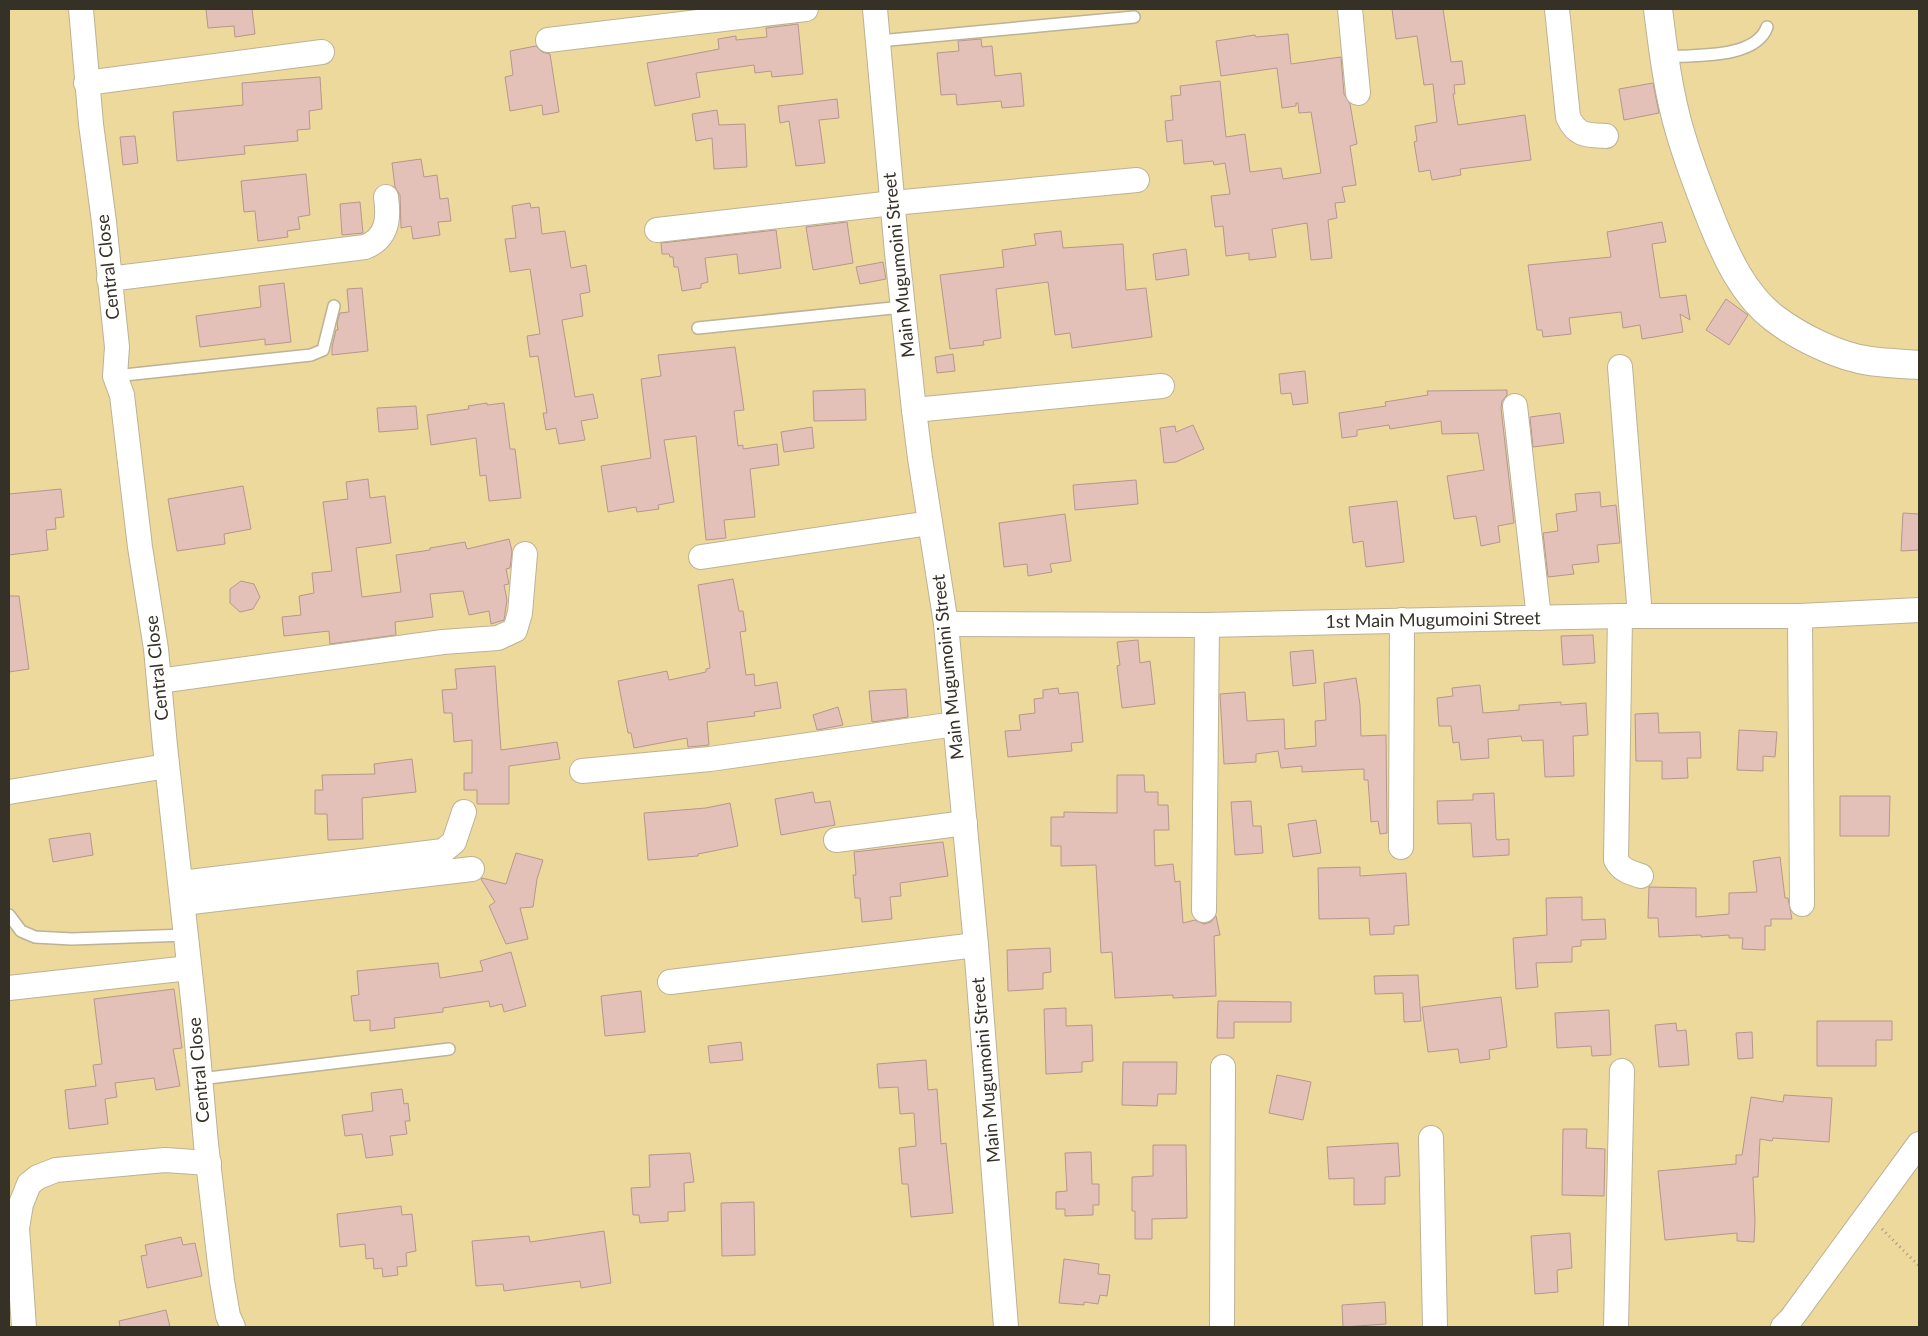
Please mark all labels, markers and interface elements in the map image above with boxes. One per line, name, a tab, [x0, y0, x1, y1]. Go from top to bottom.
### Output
street label: Main Mugumoini Street	[877, 171, 919, 359]
street label: Central Close	[91, 213, 123, 321]
street label: Main Mugumoini Street	[926, 573, 968, 761]
street label: 1st Main Mugumoini Street	[1325, 606, 1541, 632]
street label: Central Close	[140, 614, 172, 722]
street label: Main Mugumoini Street	[966, 976, 1004, 1164]
street label: Central Close	[182, 1016, 214, 1124]

